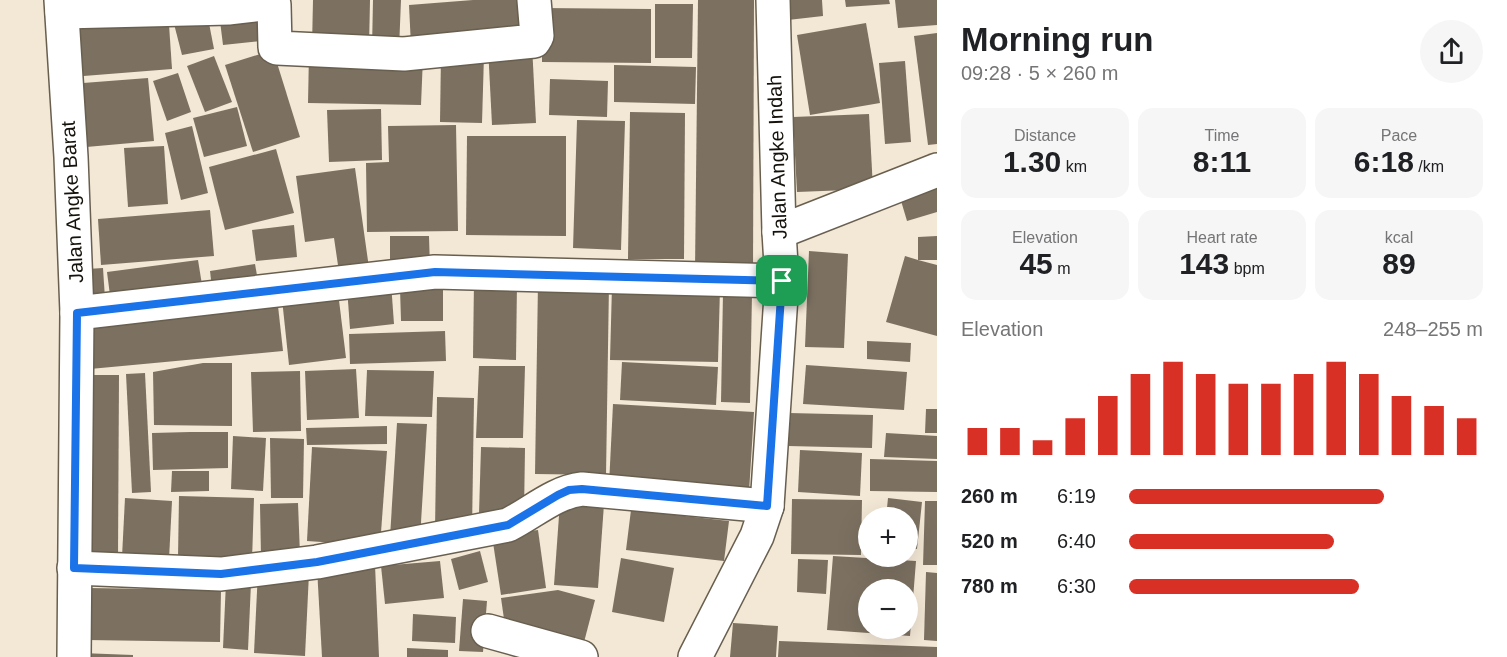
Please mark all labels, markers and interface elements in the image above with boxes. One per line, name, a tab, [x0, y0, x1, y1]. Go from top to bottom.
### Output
button: share	[1420, 20, 1483, 83]
text: Morning run	[961, 21, 1153, 58]
text: 09:28 · 5 × 260 m	[961, 62, 1118, 84]
street label: Jalan Angke Indah	[763, 74, 791, 240]
street label: Jalan Angke Barat	[57, 120, 87, 284]
text: Distance	[1014, 127, 1076, 144]
text: Time	[1205, 127, 1239, 144]
text: Pace	[1381, 127, 1417, 144]
text: 1.30	[1003, 145, 1061, 178]
text: 8:11	[1193, 145, 1251, 178]
text: 6:18	[1354, 145, 1414, 178]
text: km	[1061, 158, 1087, 175]
text: /km	[1414, 158, 1444, 175]
text: Elevation	[1012, 229, 1078, 246]
text: Heart rate	[1186, 229, 1258, 246]
text: kcal	[1385, 229, 1413, 246]
text: 45	[1019, 247, 1053, 280]
text: 143	[1179, 247, 1229, 280]
text: 89	[1382, 247, 1416, 280]
pin	[756, 255, 807, 306]
text: m	[1053, 260, 1071, 277]
text: bpm	[1229, 260, 1265, 277]
icon: arrive	[765, 264, 798, 297]
text: Elevation	[961, 318, 1043, 340]
text: 248–255 m	[1383, 318, 1483, 340]
text: 260 m	[961, 485, 1018, 507]
text: 6:19	[1057, 485, 1096, 507]
map controls	[858, 507, 918, 639]
button: +	[858, 507, 918, 567]
text: 520 m	[961, 530, 1018, 552]
text: 6:40	[1057, 530, 1096, 552]
text: 780 m	[961, 575, 1018, 597]
text: 6:30	[1057, 575, 1096, 597]
button: −	[858, 579, 918, 639]

